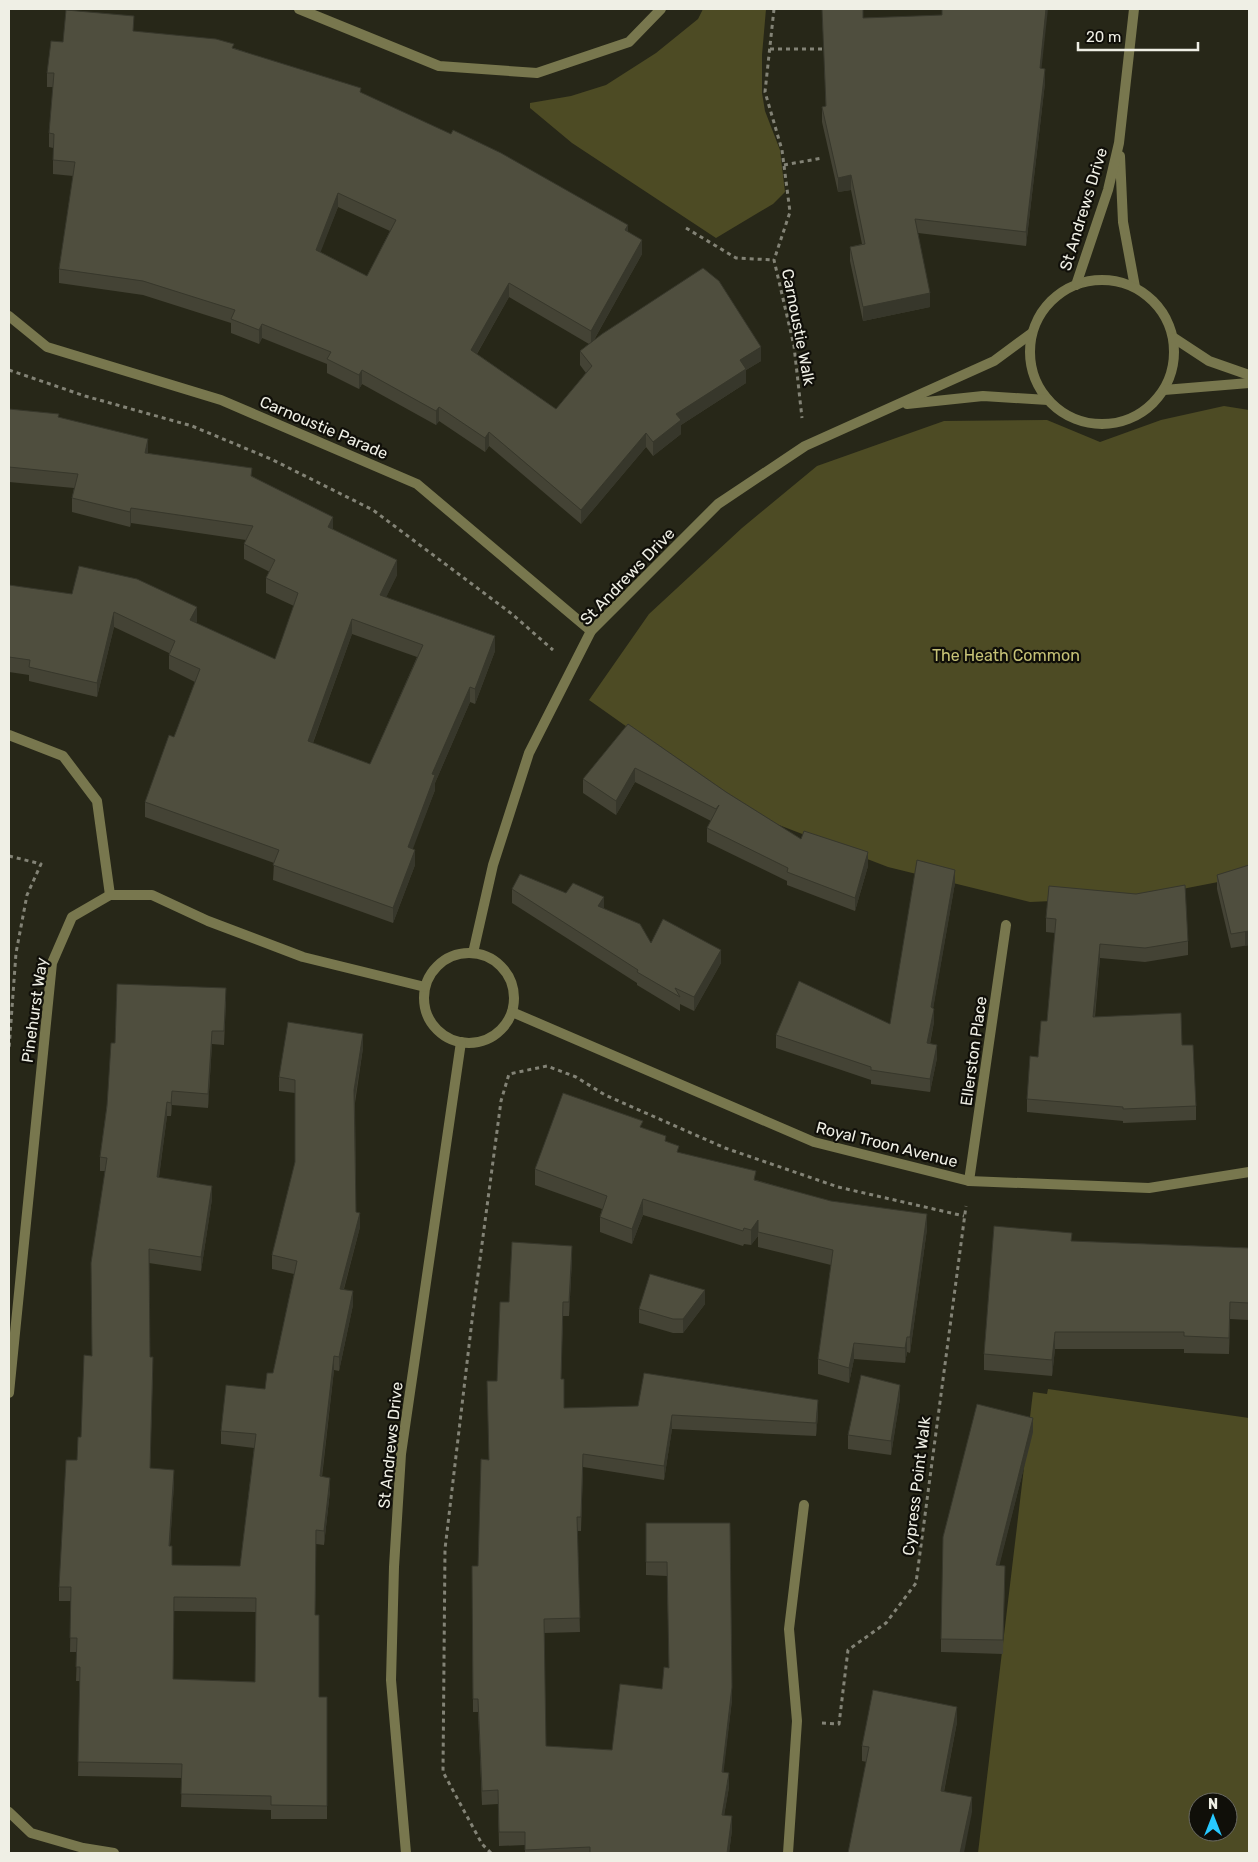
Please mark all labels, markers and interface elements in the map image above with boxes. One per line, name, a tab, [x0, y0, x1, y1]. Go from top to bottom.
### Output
scale bar	[1078, 20, 1198, 52]
text: 20 m	[1086, 28, 1121, 46]
street label: St Andrews Drive	[1056, 145, 1111, 273]
street label: Carnoustie Walk	[778, 267, 819, 388]
street label: Carnoustie Parade	[257, 392, 391, 463]
street label: St Andrews Drive	[576, 524, 679, 629]
park label: The Heath Common	[932, 646, 1080, 665]
street label: Pinehurst Way	[18, 956, 51, 1064]
street label: Ellerston Place	[956, 995, 991, 1107]
street label: Royal Troon Avenue	[814, 1118, 960, 1171]
street label: St Andrews Drive	[374, 1381, 407, 1509]
street label: Cypress Point Walk	[899, 1415, 935, 1557]
north arrow	[1188, 1792, 1238, 1842]
text: N	[1208, 1796, 1218, 1813]

